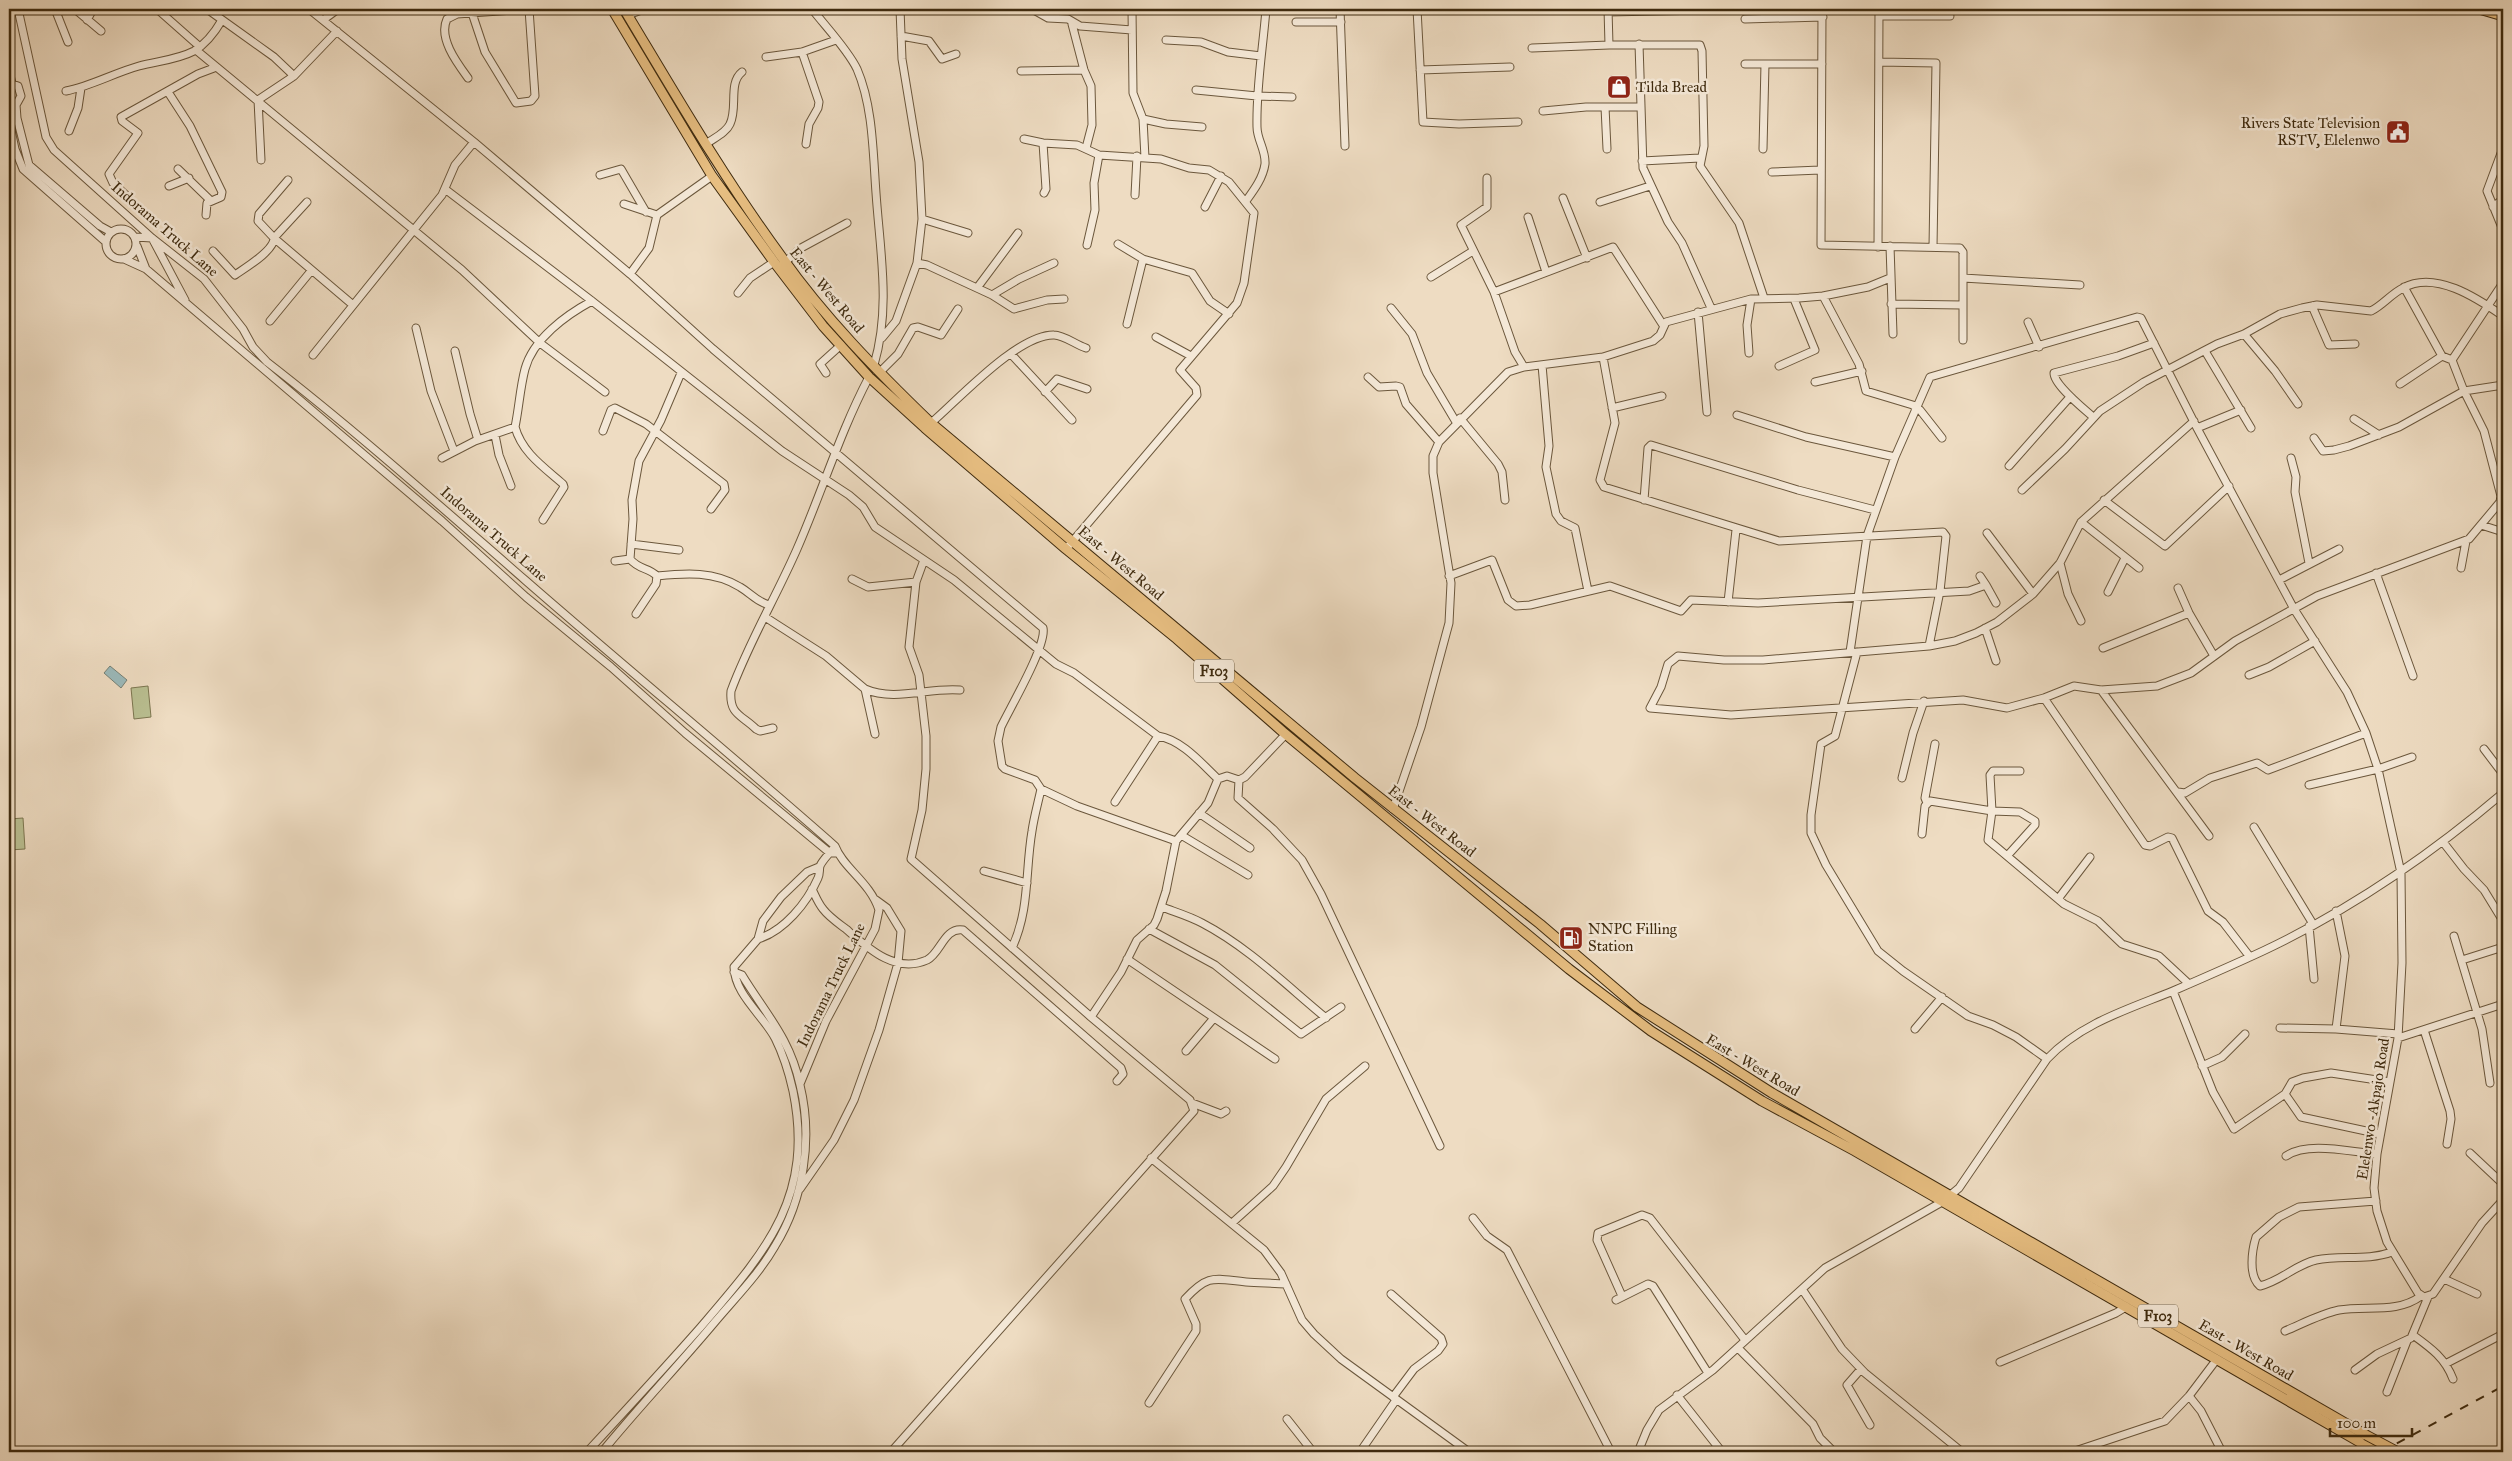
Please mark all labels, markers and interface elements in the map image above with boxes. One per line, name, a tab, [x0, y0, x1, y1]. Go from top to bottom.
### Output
shop icon: Tilda Bread	[1606, 74, 1632, 100]
place label: Tilda Bread	[1636, 78, 1707, 96]
place label: Rivers State Television RSTV, Elelenwo	[2241, 114, 2380, 149]
public building icon: Rivers State Television RSTV, Elelenwo	[2385, 119, 2411, 145]
street label: Indorama Truck Lane	[108, 178, 222, 280]
street label: East - West Road	[786, 243, 868, 337]
street label: Indorama Truck Lane	[437, 483, 551, 585]
street label: East - West Road	[1074, 522, 1168, 604]
road number: F103	[1194, 659, 1234, 682]
street label: East - West Road	[1385, 781, 1480, 861]
street label: Indorama Truck Lane	[793, 920, 869, 1050]
place label: NNPC Filling Station	[1588, 920, 1678, 955]
fuel station icon: NNPC Filling Station	[1558, 925, 1584, 951]
street label: East - West Road	[1703, 1030, 1804, 1100]
street label: Elelenwo -Akpajo Road	[2353, 1036, 2393, 1181]
road number: F103	[2138, 1304, 2178, 1328]
street label: East - West Road	[2195, 1316, 2297, 1385]
scale bar	[2330, 1406, 2412, 1438]
text: 100 m	[2337, 1414, 2377, 1432]

